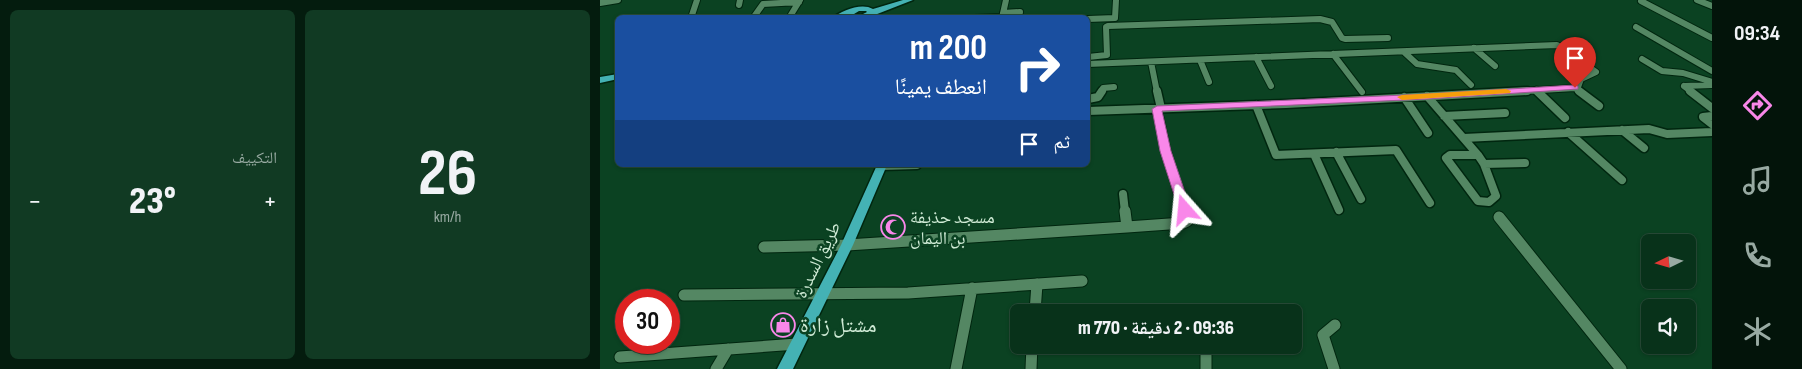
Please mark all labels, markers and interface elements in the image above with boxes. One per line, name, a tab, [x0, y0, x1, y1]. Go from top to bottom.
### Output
text: 09:34	[1734, 20, 1780, 47]
text: 200 m	[910, 27, 987, 70]
icon: right	[1005, 35, 1070, 100]
pin	[1554, 37, 1596, 88]
icon: arrive	[1561, 44, 1589, 72]
text: انعطف يمينًا	[895, 74, 987, 101]
icon: directions	[1740, 88, 1775, 123]
icon: arrive	[1015, 130, 1043, 158]
text: ثم	[1053, 131, 1070, 154]
text: 26	[418, 136, 477, 214]
text: التكييف	[232, 149, 277, 168]
icon: music	[1740, 163, 1775, 198]
text: 23°	[129, 179, 176, 224]
position arrow	[1158, 183, 1210, 235]
text: −	[28, 185, 42, 218]
text: +	[263, 185, 277, 218]
place label: مسجد حذيفة بن اليمان	[910, 207, 995, 249]
text: km/h	[434, 208, 461, 227]
mosque icon: مسجد حذيفة بن اليمان	[880, 214, 906, 240]
street label: طريق السدرة	[790, 218, 846, 302]
north arrow	[1641, 234, 1696, 289]
map controls	[1641, 234, 1696, 354]
icon: phone	[1740, 238, 1775, 273]
speed limit sign: 30	[615, 289, 680, 354]
button: sound	[1641, 299, 1696, 354]
shop icon: مشتل زارة	[770, 312, 796, 338]
place label: مشتل زارة	[800, 313, 877, 338]
icon: climate	[1740, 314, 1775, 349]
text: 09:36 · 2 دقيقة · 770 m	[1078, 317, 1234, 340]

